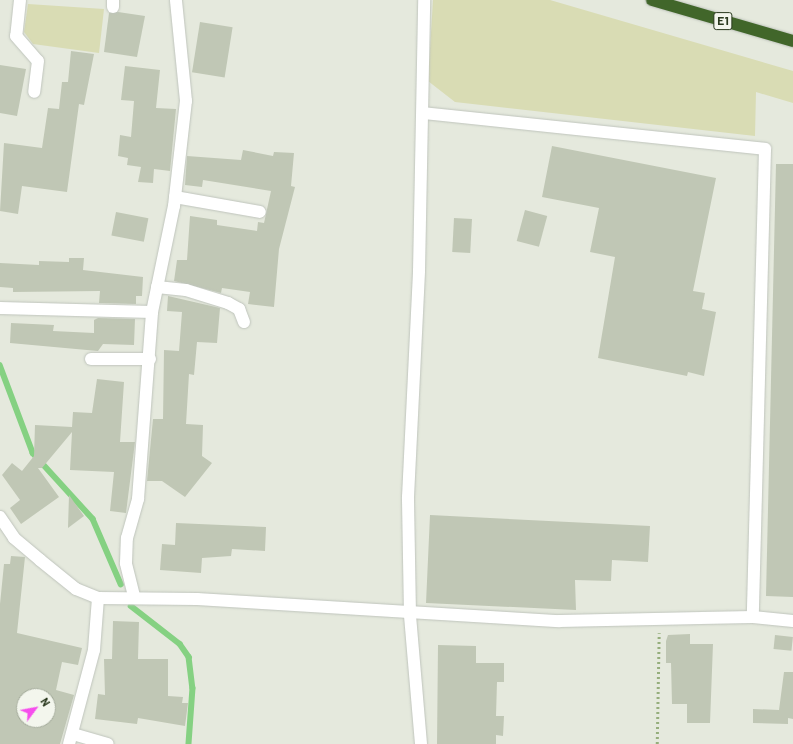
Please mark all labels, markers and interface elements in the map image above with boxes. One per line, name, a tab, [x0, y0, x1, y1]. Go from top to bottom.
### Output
road number: E1	[713, 11, 733, 31]
north arrow	[16, 688, 56, 728]
text: N	[38, 695, 53, 708]

